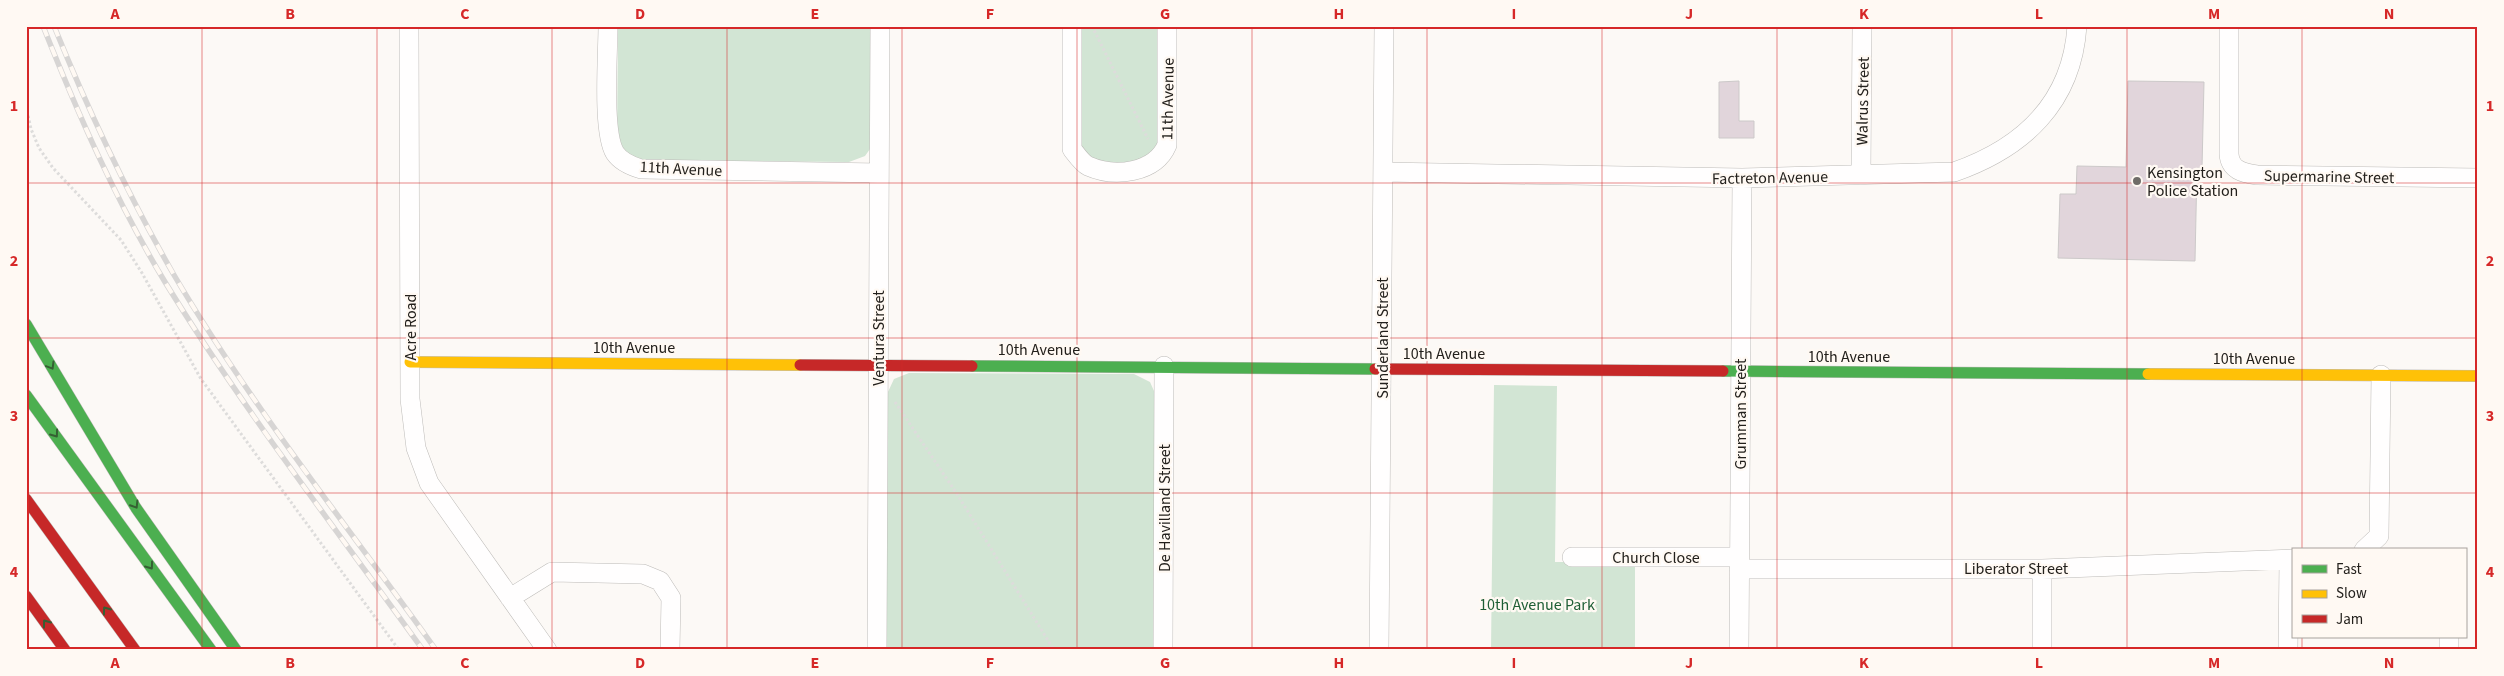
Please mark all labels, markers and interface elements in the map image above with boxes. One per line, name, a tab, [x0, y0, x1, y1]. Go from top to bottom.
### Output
text: A	[109, 3, 120, 25]
text: B	[285, 3, 295, 25]
text: C	[460, 3, 470, 25]
text: D	[635, 3, 645, 25]
text: E	[811, 3, 819, 25]
text: F	[986, 3, 994, 25]
text: G	[1160, 3, 1170, 25]
text: H	[1334, 3, 1344, 25]
text: I	[1512, 3, 1516, 25]
text: J	[1685, 3, 1693, 25]
text: K	[1859, 3, 1869, 25]
text: L	[2035, 3, 2043, 25]
text: M	[2208, 3, 2220, 25]
text: N	[2384, 3, 2394, 25]
street label: Walrus Street	[1851, 56, 1875, 146]
street label: 11th Avenue	[1156, 58, 1180, 140]
text: 1	[10, 95, 18, 117]
text: 1	[2486, 95, 2494, 117]
street label: 11th Avenue	[639, 156, 723, 182]
place label: Kensington Police Station	[2147, 162, 2238, 202]
street label: Supermarine Street	[2264, 165, 2395, 189]
street label: Factreton Avenue	[1712, 166, 1828, 190]
marker: Kensington Police Station	[2131, 175, 2143, 187]
text: 2	[10, 250, 18, 272]
text: 2	[2486, 250, 2494, 272]
street label: Sunderland Street	[1372, 277, 1394, 399]
street label: Ventura Street	[868, 290, 890, 386]
street label: Acre Road	[400, 294, 422, 360]
street label: 10th Avenue	[593, 337, 675, 359]
street label: 10th Avenue	[998, 339, 1080, 361]
street label: 10th Avenue	[1403, 343, 1485, 365]
street label: 10th Avenue	[1808, 346, 1890, 368]
street label: 10th Avenue	[2213, 348, 2295, 370]
street label: Grumman Street	[1730, 358, 1752, 469]
one-way arrow	[45, 360, 55, 369]
text: 3	[10, 405, 18, 427]
text: 3	[2486, 405, 2494, 427]
one-way arrow	[49, 428, 58, 438]
street label: De Havilland Street	[1154, 443, 1176, 572]
one-way arrow	[129, 500, 138, 509]
street label: Church Close	[1612, 547, 1700, 569]
legend	[2292, 548, 2466, 638]
street label: Liberator Street	[1964, 558, 2069, 580]
text: Fast	[2336, 559, 2362, 580]
one-way arrow	[144, 560, 153, 570]
text: 4	[10, 561, 19, 583]
text: 4	[2486, 561, 2495, 583]
text: Slow	[2336, 583, 2367, 604]
park label: 10th Avenue Park	[1479, 594, 1595, 616]
one-way arrow	[103, 606, 112, 616]
text: Jam	[2336, 609, 2363, 630]
one-way arrow	[43, 619, 52, 629]
text: A	[109, 652, 120, 674]
text: B	[285, 652, 295, 674]
text: C	[460, 652, 470, 674]
text: D	[635, 652, 645, 674]
text: E	[811, 652, 819, 674]
text: F	[986, 652, 994, 674]
text: G	[1160, 652, 1170, 674]
text: H	[1334, 652, 1344, 674]
text: I	[1512, 652, 1516, 674]
text: J	[1685, 652, 1693, 674]
text: K	[1859, 652, 1869, 674]
text: L	[2035, 652, 2043, 674]
text: M	[2208, 652, 2220, 674]
text: N	[2384, 652, 2394, 674]

